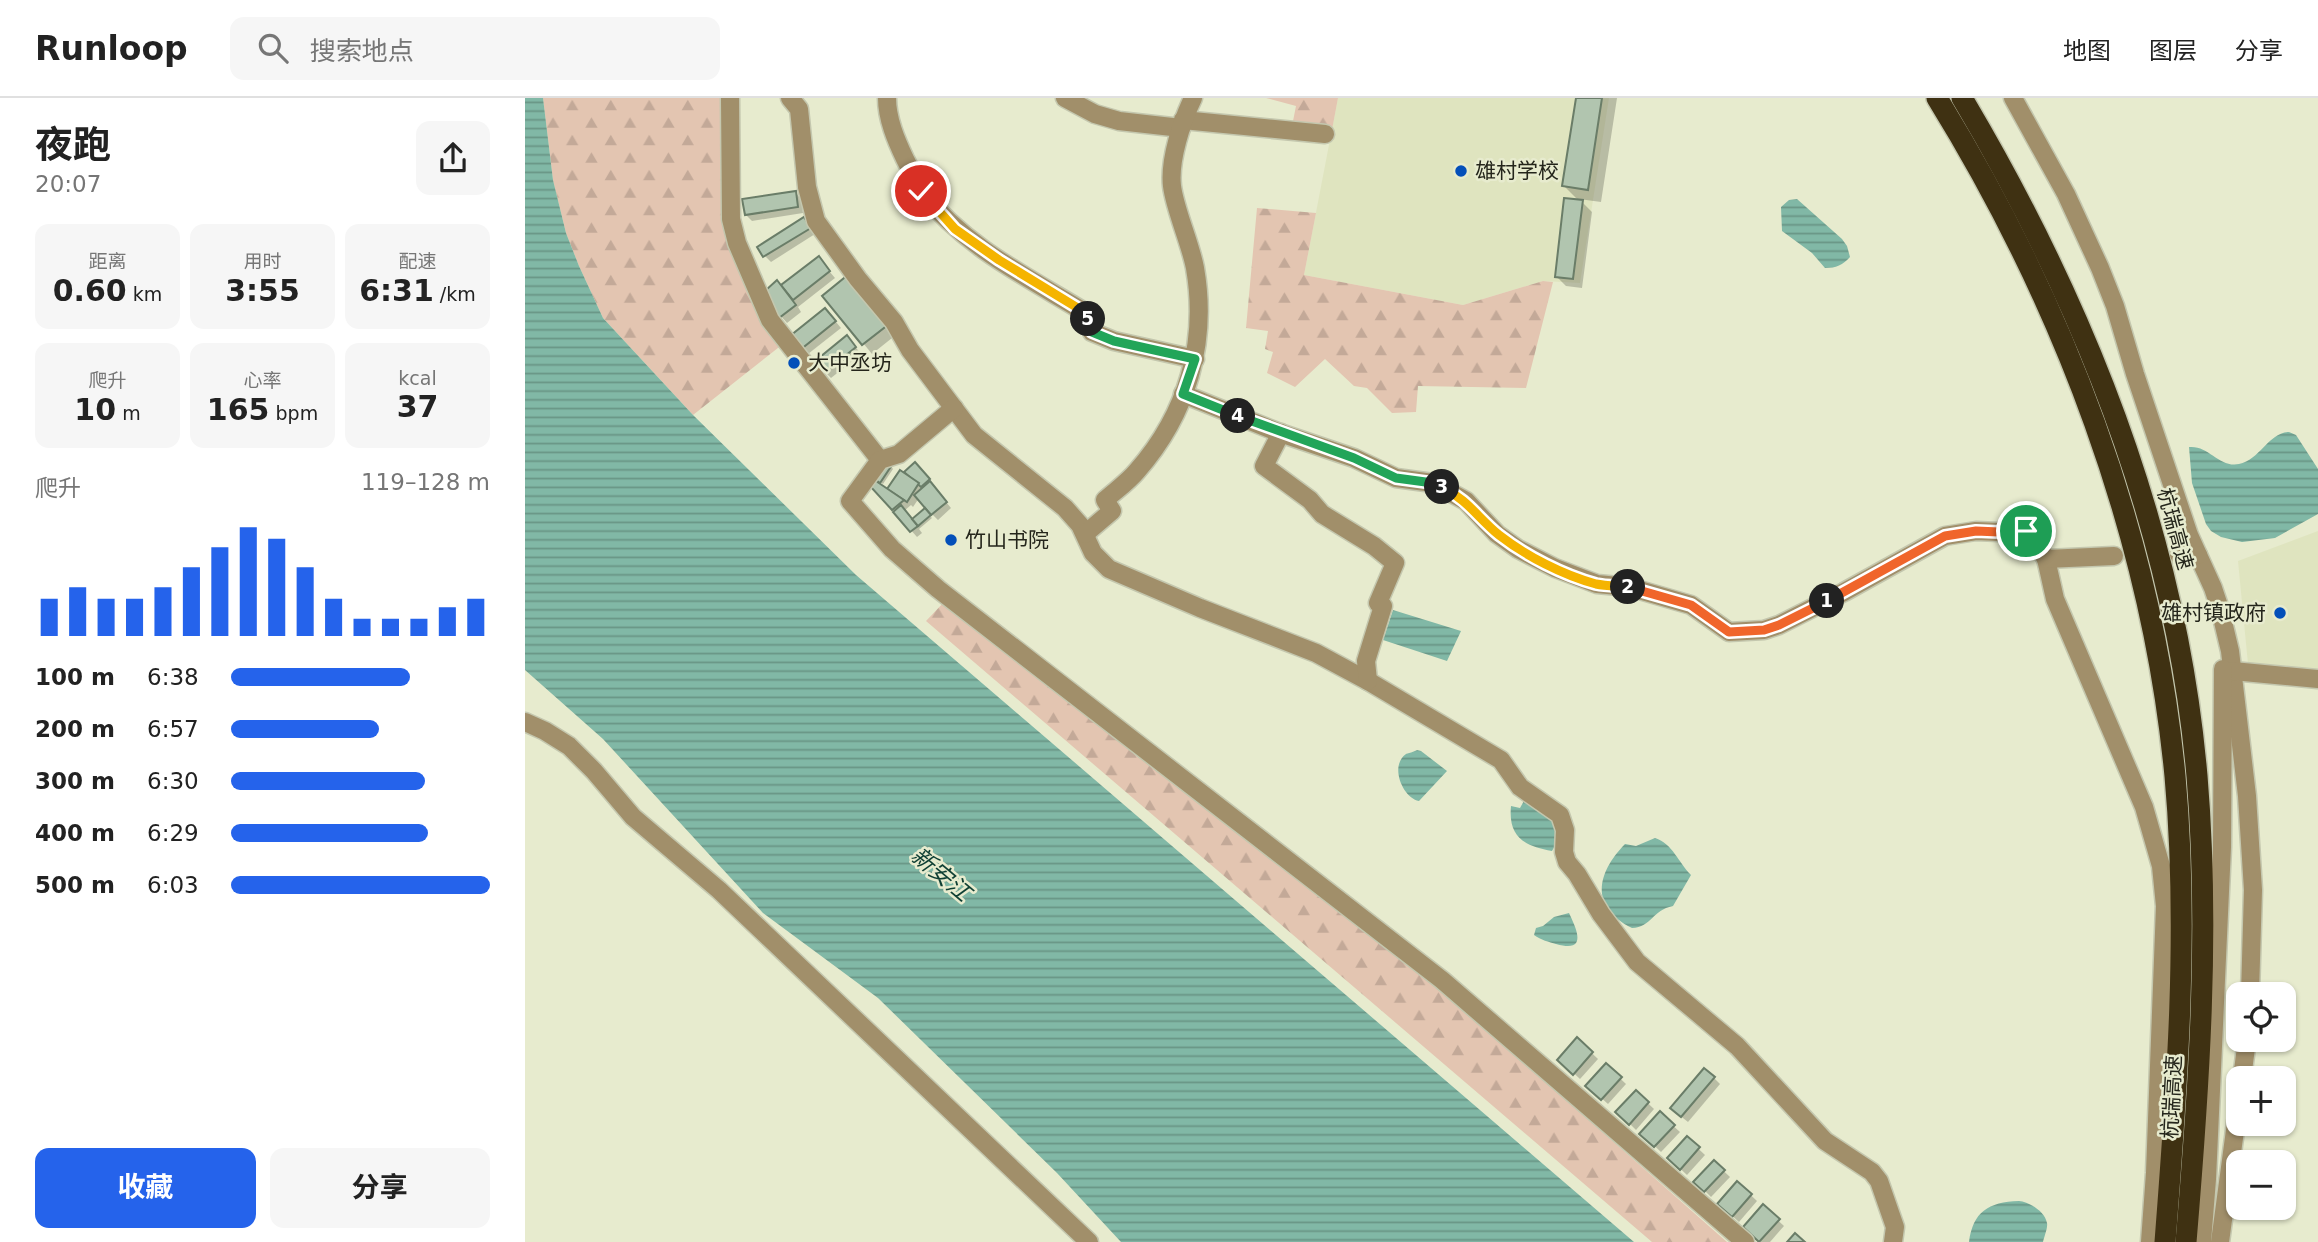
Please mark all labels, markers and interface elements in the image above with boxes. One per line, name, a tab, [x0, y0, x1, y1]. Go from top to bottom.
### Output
search box	[230, 17, 720, 80]
text: Runloop	[35, 29, 188, 68]
icon: search	[254, 29, 292, 67]
text: 搜索地点	[310, 36, 414, 66]
text: 地图	[2063, 37, 2111, 65]
text: 图层	[2149, 37, 2197, 65]
text: 分享	[2235, 37, 2283, 65]
button: share	[416, 121, 490, 195]
text: 夜跑	[35, 123, 111, 167]
place label: 雄村学校	[1475, 159, 1559, 183]
pin	[891, 161, 951, 221]
marker: 雄村学校	[1453, 163, 1469, 179]
text: 20:07	[35, 171, 101, 197]
icon: check	[902, 172, 940, 210]
text: 距离	[88, 250, 127, 272]
text: 用时	[243, 250, 282, 272]
text: 配速	[398, 250, 437, 272]
text: 0.60	[53, 273, 127, 308]
text: 3:55	[225, 273, 300, 308]
text: 6:31	[359, 273, 434, 308]
text: km	[127, 283, 162, 305]
text: /km	[434, 283, 476, 305]
pin: 5	[1071, 302, 1105, 336]
text: 5	[1081, 307, 1094, 329]
place label: 大中丞坊	[808, 351, 892, 375]
marker: 大中丞坊	[786, 355, 802, 371]
text: kcal	[398, 367, 437, 389]
text: 爬升	[88, 369, 127, 391]
text: 心率	[243, 369, 282, 391]
text: 37	[397, 389, 438, 424]
text: 10	[74, 392, 116, 427]
text: 165	[207, 392, 269, 427]
pin: 4	[1221, 398, 1255, 434]
text: m	[116, 402, 141, 424]
text: bpm	[269, 402, 318, 424]
text: 4	[1231, 404, 1244, 426]
text: 119–128 m	[361, 469, 490, 495]
pin: 3	[1425, 470, 1459, 504]
text: 爬升	[35, 475, 81, 501]
text: 3	[1435, 475, 1448, 497]
street label: 杭瑞高速	[2153, 485, 2197, 573]
pin	[1996, 501, 2056, 561]
icon: arrive	[2007, 512, 2045, 550]
place label: 竹山书院	[965, 528, 1049, 552]
marker: 竹山书院	[943, 532, 959, 548]
pin: 2	[1611, 570, 1645, 604]
text: 2	[1621, 575, 1634, 597]
pin: 1	[1809, 584, 1845, 618]
text: 1	[1820, 589, 1833, 611]
place label: 雄村镇政府	[2161, 601, 2266, 625]
marker: 雄村镇政府	[2272, 605, 2288, 621]
text: 100 m	[35, 664, 115, 690]
text: 6:38	[147, 664, 199, 690]
text: 200 m	[35, 716, 115, 742]
text: 6:57	[147, 716, 199, 742]
text: 300 m	[35, 768, 115, 794]
text: 6:30	[147, 768, 199, 794]
text: 400 m	[35, 820, 115, 846]
text: 6:29	[147, 820, 199, 846]
water label: 新安江	[906, 842, 978, 908]
text: 500 m	[35, 872, 115, 898]
text: 6:03	[147, 872, 199, 898]
map controls	[2226, 982, 2296, 1220]
button: locate	[2226, 982, 2296, 1052]
street label: 杭瑞高速	[2158, 1054, 2186, 1140]
button: +	[2226, 1066, 2296, 1136]
button: 收藏	[35, 1148, 256, 1228]
button: 分享	[270, 1148, 490, 1228]
button: −	[2226, 1150, 2296, 1220]

